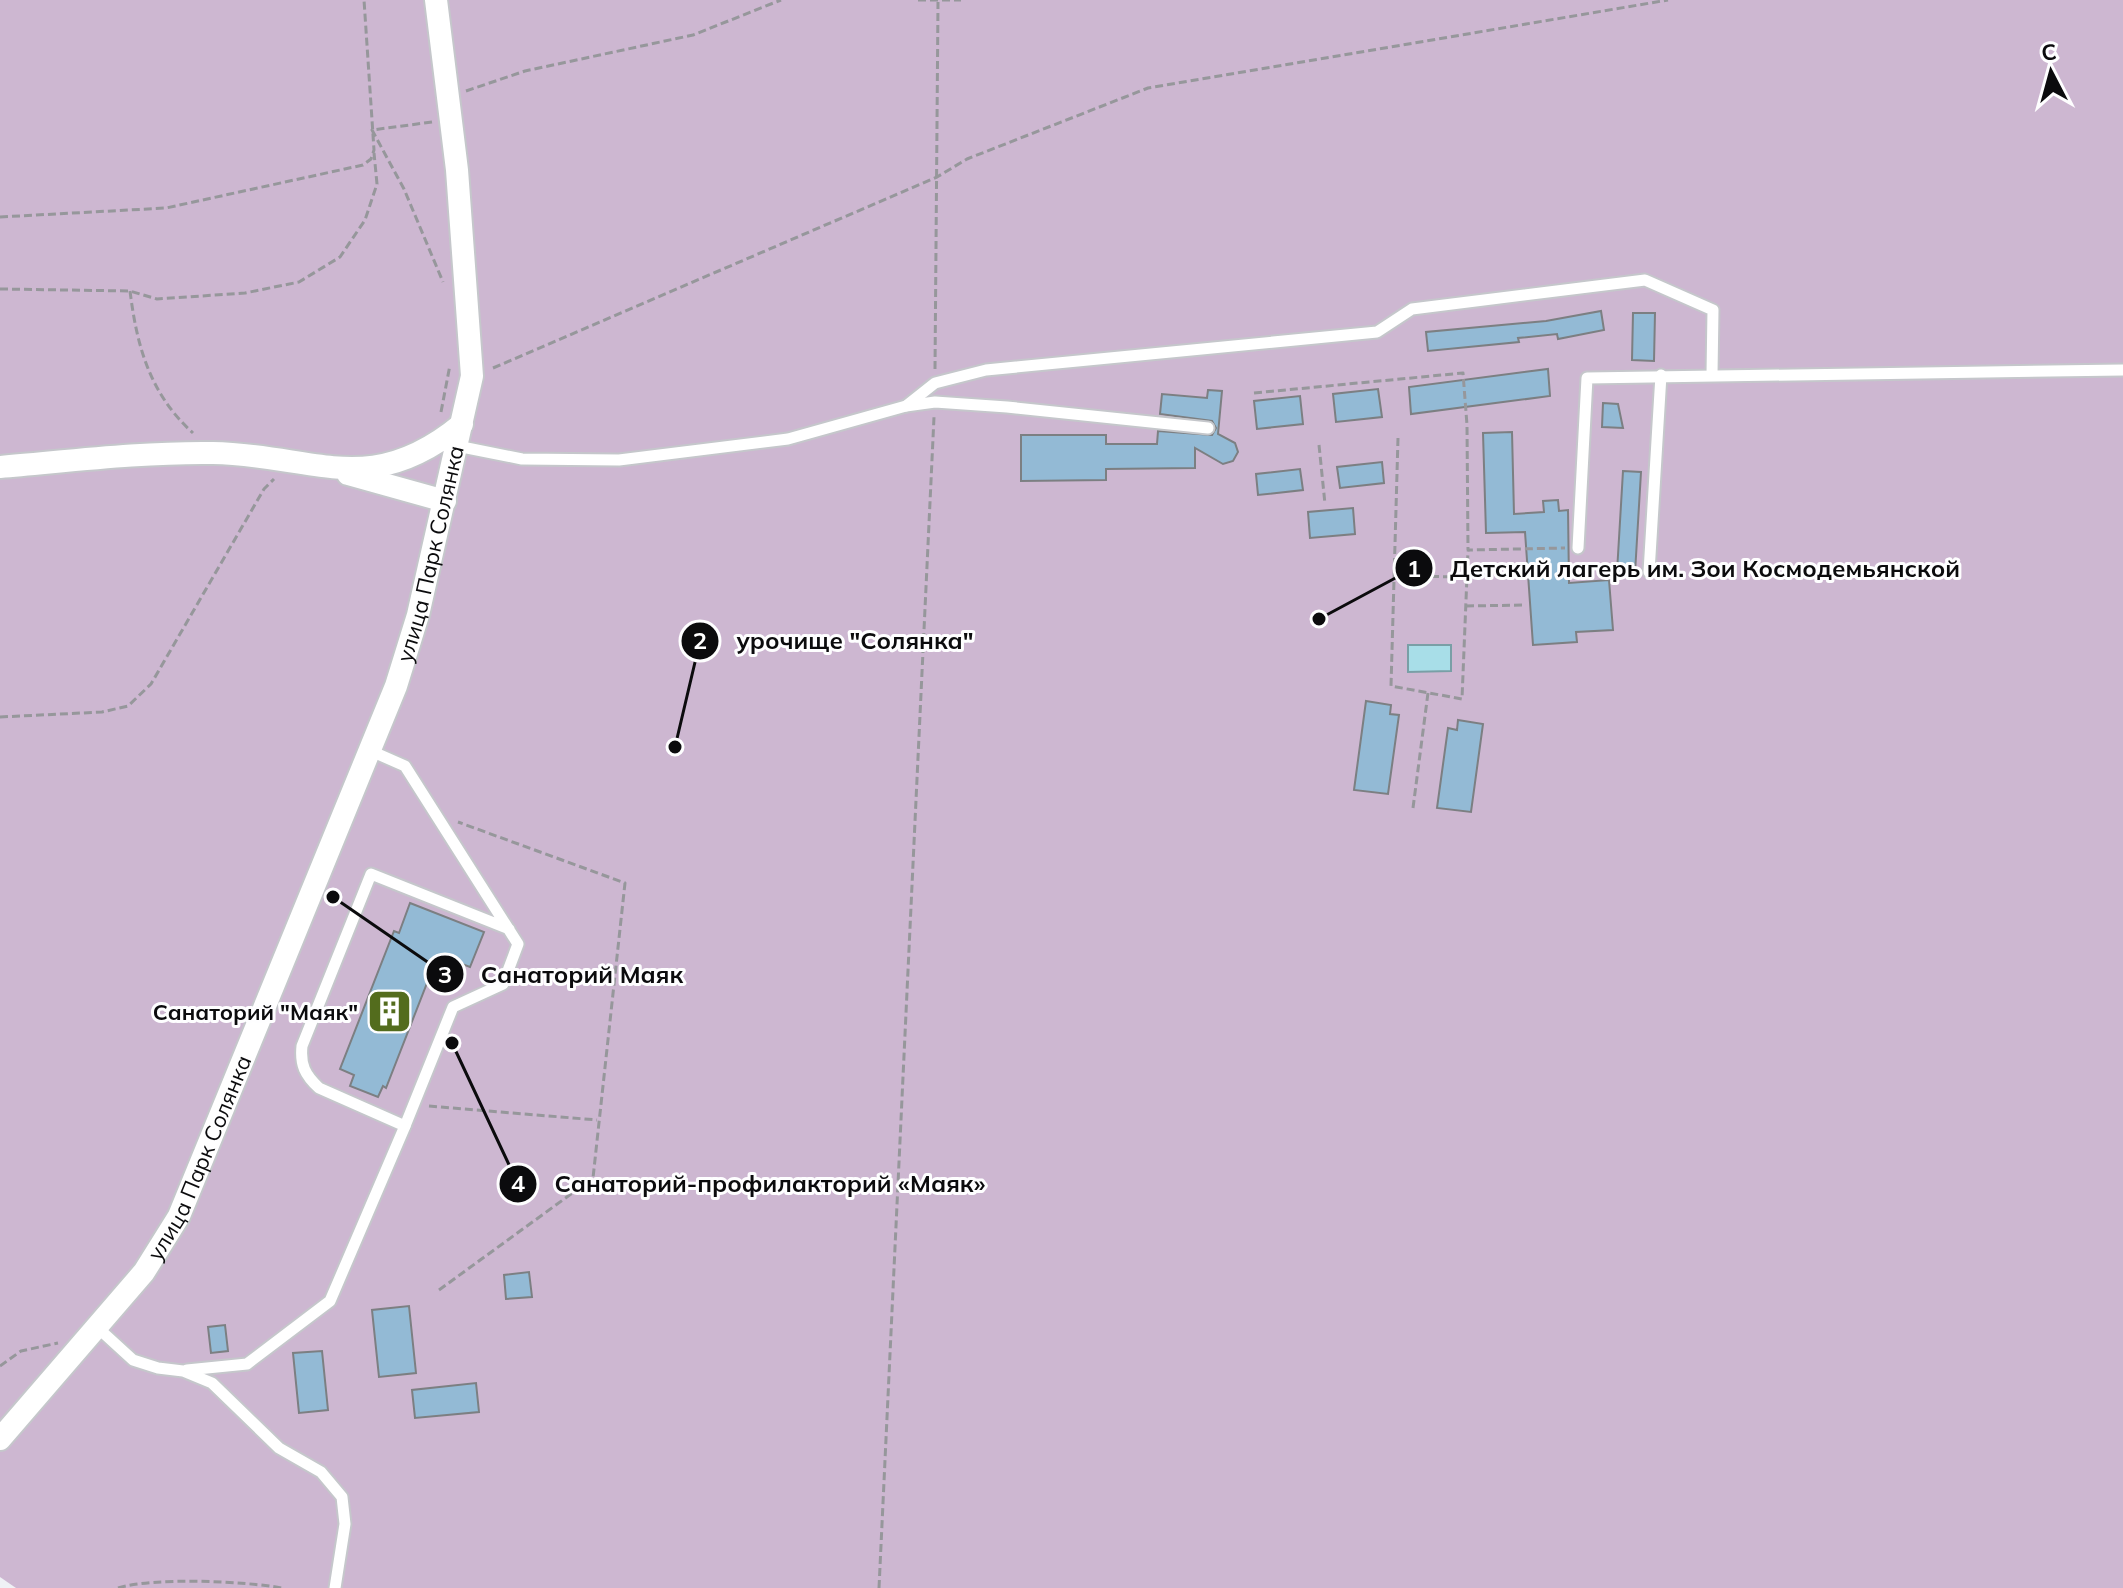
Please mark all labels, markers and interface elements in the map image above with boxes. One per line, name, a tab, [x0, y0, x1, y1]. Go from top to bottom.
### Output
north arrow	[2011, 32, 2091, 112]
text: С	[2040, 37, 2058, 67]
street label: улица Парк Солянка	[390, 443, 470, 666]
callout: Детский лагерь им. Зои Космодемьянской	[1394, 544, 1975, 592]
text: 1	[1407, 553, 1421, 583]
text: Детский лагерь им. Зои Космодемьянской	[1450, 553, 1960, 583]
callout: урочище "Солянка"	[680, 617, 989, 665]
text: 2	[693, 625, 707, 655]
text: урочище "Солянка"	[736, 625, 974, 655]
callout: Санаторий Маяк	[425, 950, 699, 998]
text: 3	[438, 959, 452, 989]
text: Санаторий Маяк	[481, 959, 683, 989]
building icon: Санаторий "Маяк"	[365, 988, 413, 1036]
place label: Санаторий "Маяк"	[153, 998, 358, 1026]
street label: улица Парк Солянка	[141, 1051, 257, 1265]
callout: Санаторий-профилакторий «Маяк»	[498, 1160, 1001, 1208]
text: 4	[511, 1168, 525, 1198]
text: Санаторий-профилакторий «Маяк»	[555, 1168, 985, 1198]

